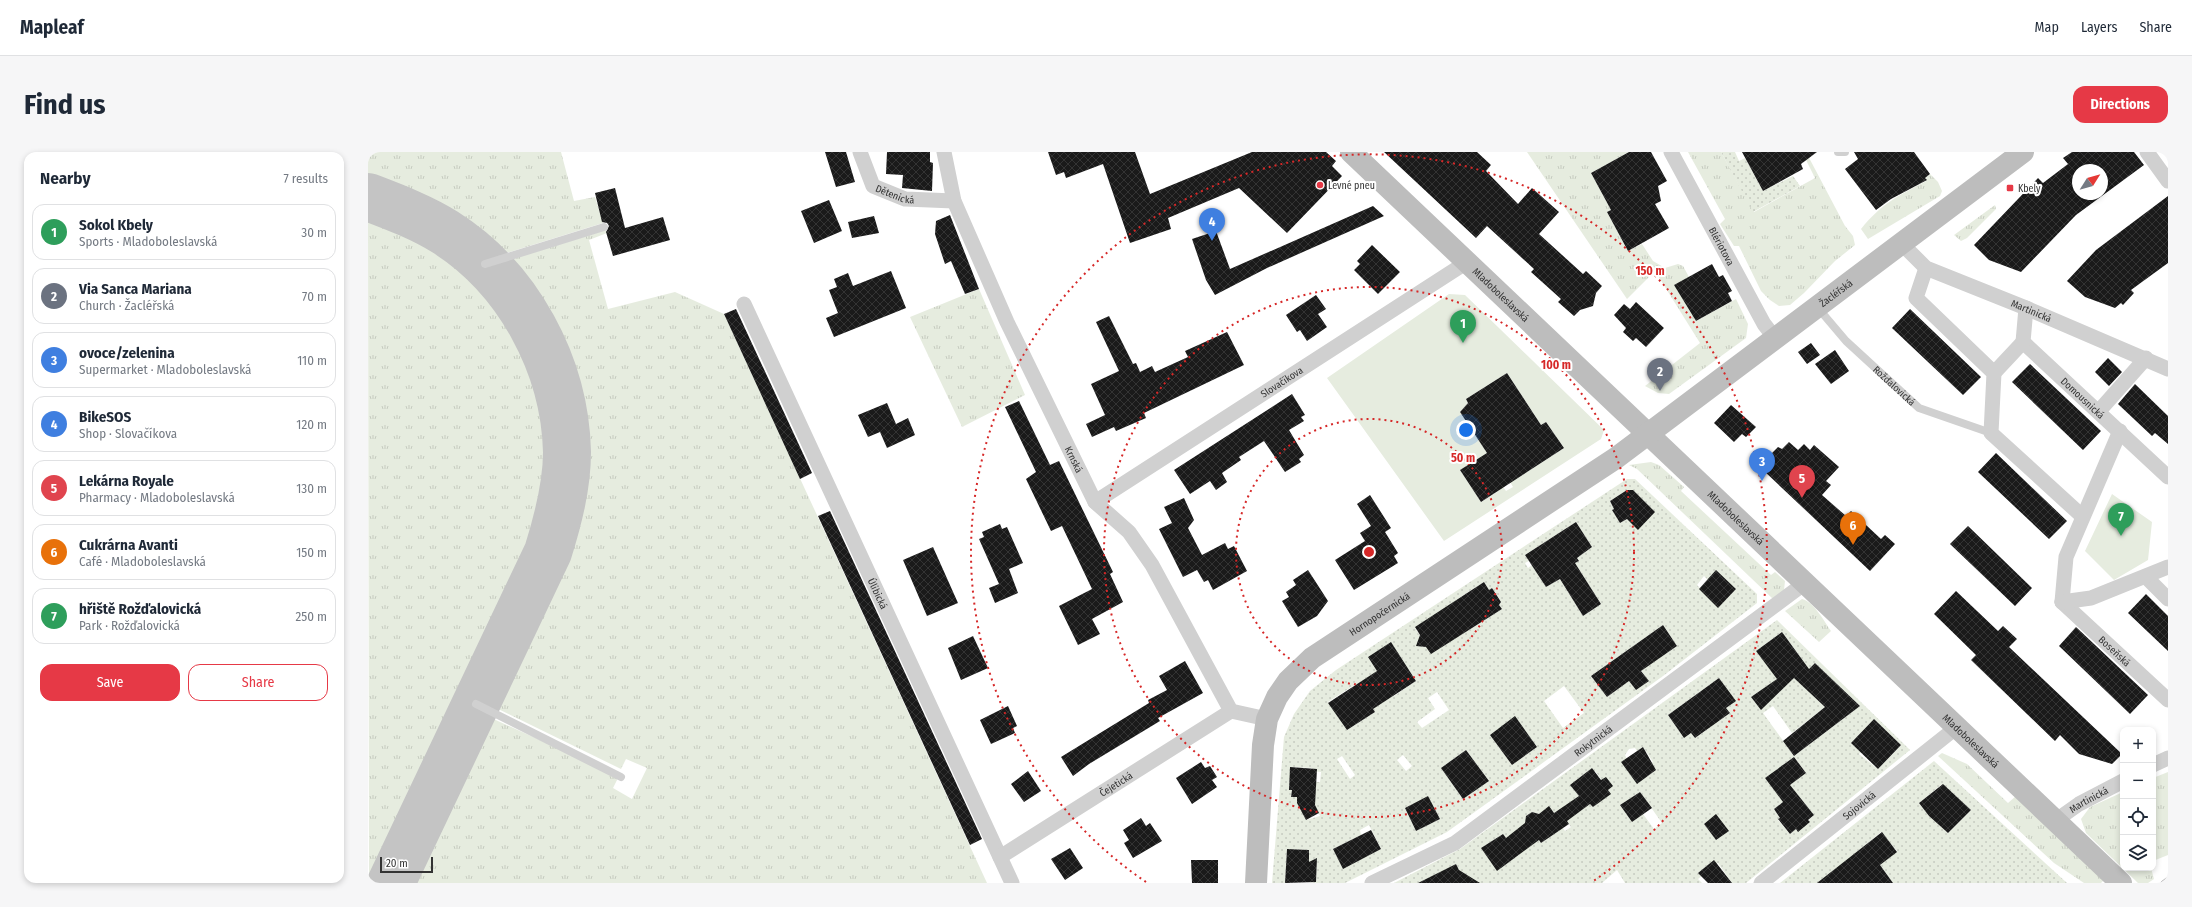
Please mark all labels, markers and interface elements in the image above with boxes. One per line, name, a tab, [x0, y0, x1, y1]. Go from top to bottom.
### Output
text: Mapleaf	[20, 16, 84, 39]
text: Map	[2035, 19, 2059, 36]
text: Layers	[2081, 19, 2117, 36]
text: Share	[2139, 19, 2172, 36]
button: Directions	[2073, 86, 2168, 123]
text: Find us	[24, 88, 106, 121]
north arrow	[2072, 164, 2108, 200]
text: Nearby	[40, 168, 91, 189]
text: 7 results	[284, 171, 328, 186]
marker: Levné pneu	[1315, 180, 1325, 190]
place label: Levné pneu	[1328, 180, 1375, 192]
street label: Dětenická	[874, 183, 915, 206]
marker: Kbely	[2005, 183, 2015, 193]
place label: Kbely	[2018, 183, 2041, 195]
pin: 4	[1199, 208, 1225, 241]
text: Sokol Kbely	[79, 216, 153, 234]
text: 1	[51, 225, 57, 240]
text: 30 m	[301, 225, 327, 240]
street label: Blériotova	[1706, 225, 1736, 268]
text: Sports · Mladoboleslavská	[79, 234, 217, 249]
text: 150 m	[1635, 264, 1665, 278]
street label: Mladoboleslavská	[1470, 266, 1531, 325]
street label: Žacléřská	[1816, 277, 1855, 310]
text: Via Sanca Mariana	[79, 280, 192, 298]
text: 2	[51, 289, 57, 304]
text: 70 m	[302, 289, 327, 304]
text: Church · Žacléřská	[79, 298, 174, 313]
street label: Martinická	[2009, 298, 2053, 325]
pin: 1	[1450, 310, 1476, 343]
text: ovoce/zelenina	[79, 344, 175, 362]
text: 3	[51, 353, 57, 368]
text: 110 m	[297, 353, 327, 368]
text: 100 m	[1541, 358, 1571, 372]
pin: 2	[1647, 358, 1673, 391]
text: Supermarket · Mladoboleslavská	[79, 362, 251, 377]
street label: Slovačíkova	[1259, 364, 1306, 401]
street label: Rožďalovická	[1870, 364, 1917, 409]
street label: Domousnická	[2058, 375, 2107, 422]
text: BikeSOS	[79, 408, 131, 426]
text: 4	[51, 417, 57, 432]
text: 120 m	[296, 417, 327, 432]
your location	[1456, 420, 1476, 440]
text: Shop · Slovačíkova	[79, 426, 177, 441]
street label: Krnská	[1062, 445, 1085, 475]
pin: 3	[1749, 448, 1775, 481]
text: 50 m	[1451, 451, 1475, 465]
pin: 5	[1789, 465, 1815, 498]
text: Lekárna Royale	[79, 472, 174, 490]
text: 5	[51, 481, 57, 496]
text: 130 m	[296, 481, 327, 496]
street label: Mladoboleslavská	[1705, 489, 1766, 548]
text: Pharmacy · Mladoboleslavská	[79, 490, 235, 505]
pin: 7	[2108, 503, 2134, 536]
pin: 6	[1840, 512, 1866, 545]
text: Cukrárna Avanti	[79, 536, 178, 554]
text: 6	[51, 545, 57, 560]
text: 150 m	[296, 545, 327, 560]
centre of rings	[1362, 545, 1376, 559]
text: Café · Mladoboleslavská	[79, 554, 206, 569]
street label: Úlibická	[865, 576, 889, 611]
street label: Hornopočernická	[1347, 590, 1413, 639]
text: hřiště Rožďalovická	[79, 600, 201, 618]
text: 7	[51, 609, 57, 624]
text: 250 m	[295, 609, 327, 624]
text: Park · Rožďalovická	[79, 618, 180, 633]
street label: Boseňská	[2096, 634, 2133, 669]
button: Save	[40, 664, 180, 701]
button: Share	[188, 664, 328, 701]
street label: Mladoboleslavská	[1940, 712, 2001, 771]
street label: Rokytnická	[1572, 723, 1615, 759]
map controls	[2120, 727, 2156, 871]
button: +	[2120, 727, 2156, 763]
button: −	[2120, 763, 2156, 799]
street label: Čejetická	[1096, 770, 1135, 800]
street label: Martinická	[2067, 785, 2111, 816]
street label: Sojovická	[1841, 789, 1878, 823]
button: locate	[2120, 799, 2156, 835]
button: layers	[2120, 835, 2156, 871]
scale bar	[380, 855, 433, 874]
text: 20 m	[386, 857, 408, 870]

